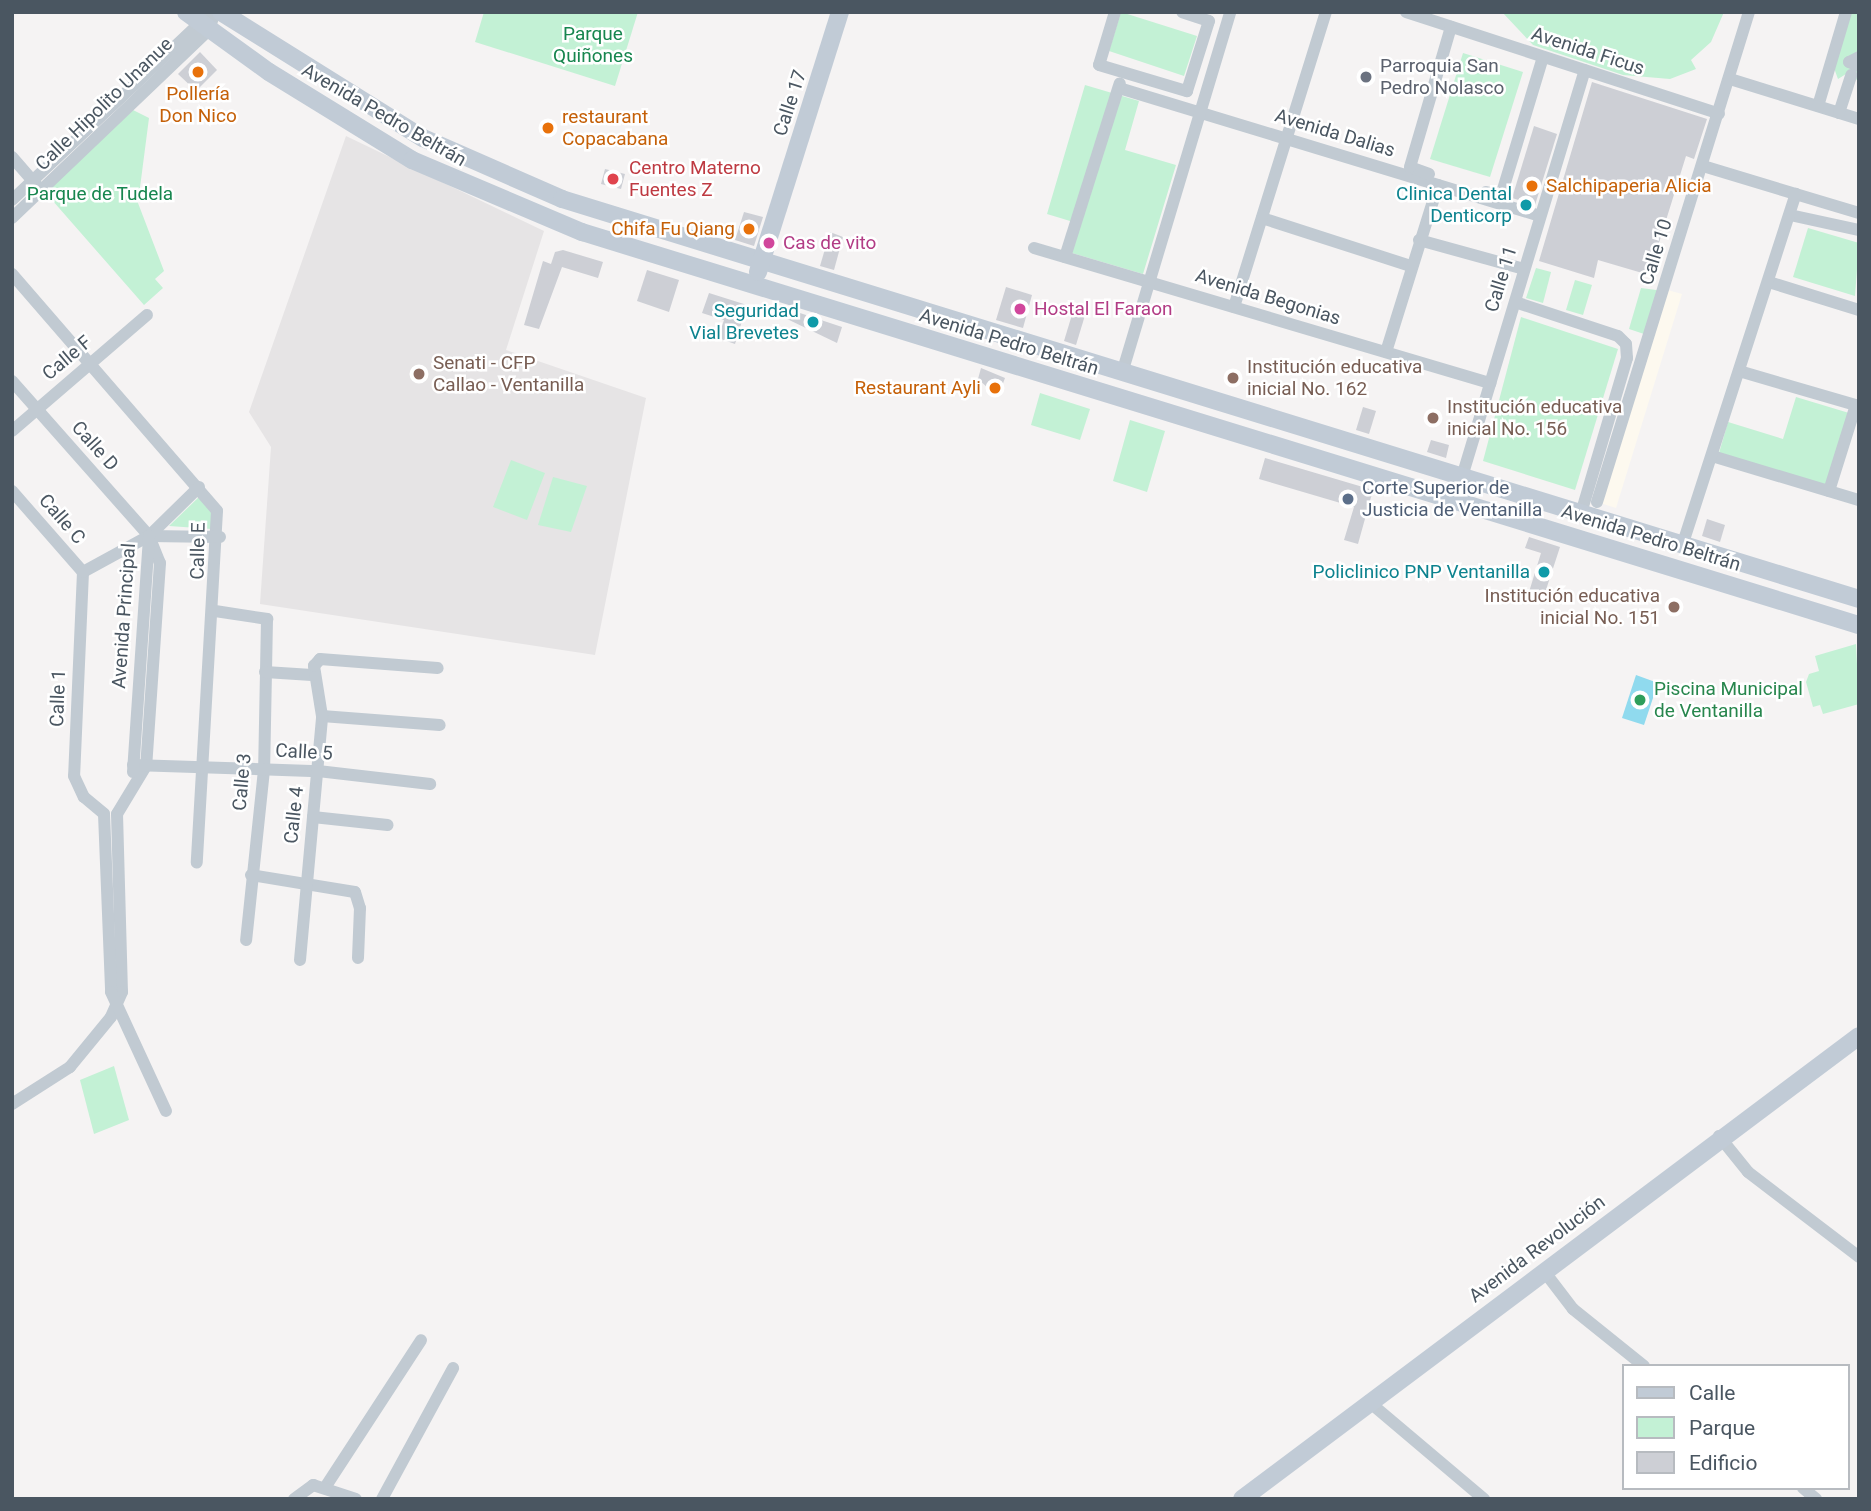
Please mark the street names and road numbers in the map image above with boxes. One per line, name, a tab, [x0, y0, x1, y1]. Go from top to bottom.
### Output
street label: Avenida Ficus	[1529, 22, 1647, 80]
street label: Calle Hipolito Unanue	[31, 33, 177, 175]
street label: Avenida Pedro Beltrán	[298, 59, 470, 171]
street label: Calle 17	[769, 67, 811, 139]
street label: Avenida Dalias	[1272, 104, 1398, 162]
street label: Calle 10	[1635, 216, 1677, 288]
street label: Calle 11	[1480, 243, 1522, 315]
street label: Avenida Begonias	[1193, 264, 1343, 330]
street label: Avenida Pedro Beltrán	[917, 304, 1101, 380]
street label: Calle F	[38, 331, 96, 385]
street label: Calle D	[67, 416, 123, 476]
street label: Calle C	[34, 489, 90, 549]
street label: Avenida Pedro Beltrán	[1559, 500, 1743, 576]
street label: Calle E	[186, 522, 210, 580]
street label: Avenida Principal	[108, 543, 140, 689]
street label: Calle 1	[46, 669, 70, 727]
street label: Calle 5	[275, 739, 333, 765]
street label: Calle 3	[228, 752, 256, 812]
street label: Calle 4	[280, 785, 308, 845]
street label: Avenida Revolución	[1464, 1190, 1610, 1308]

